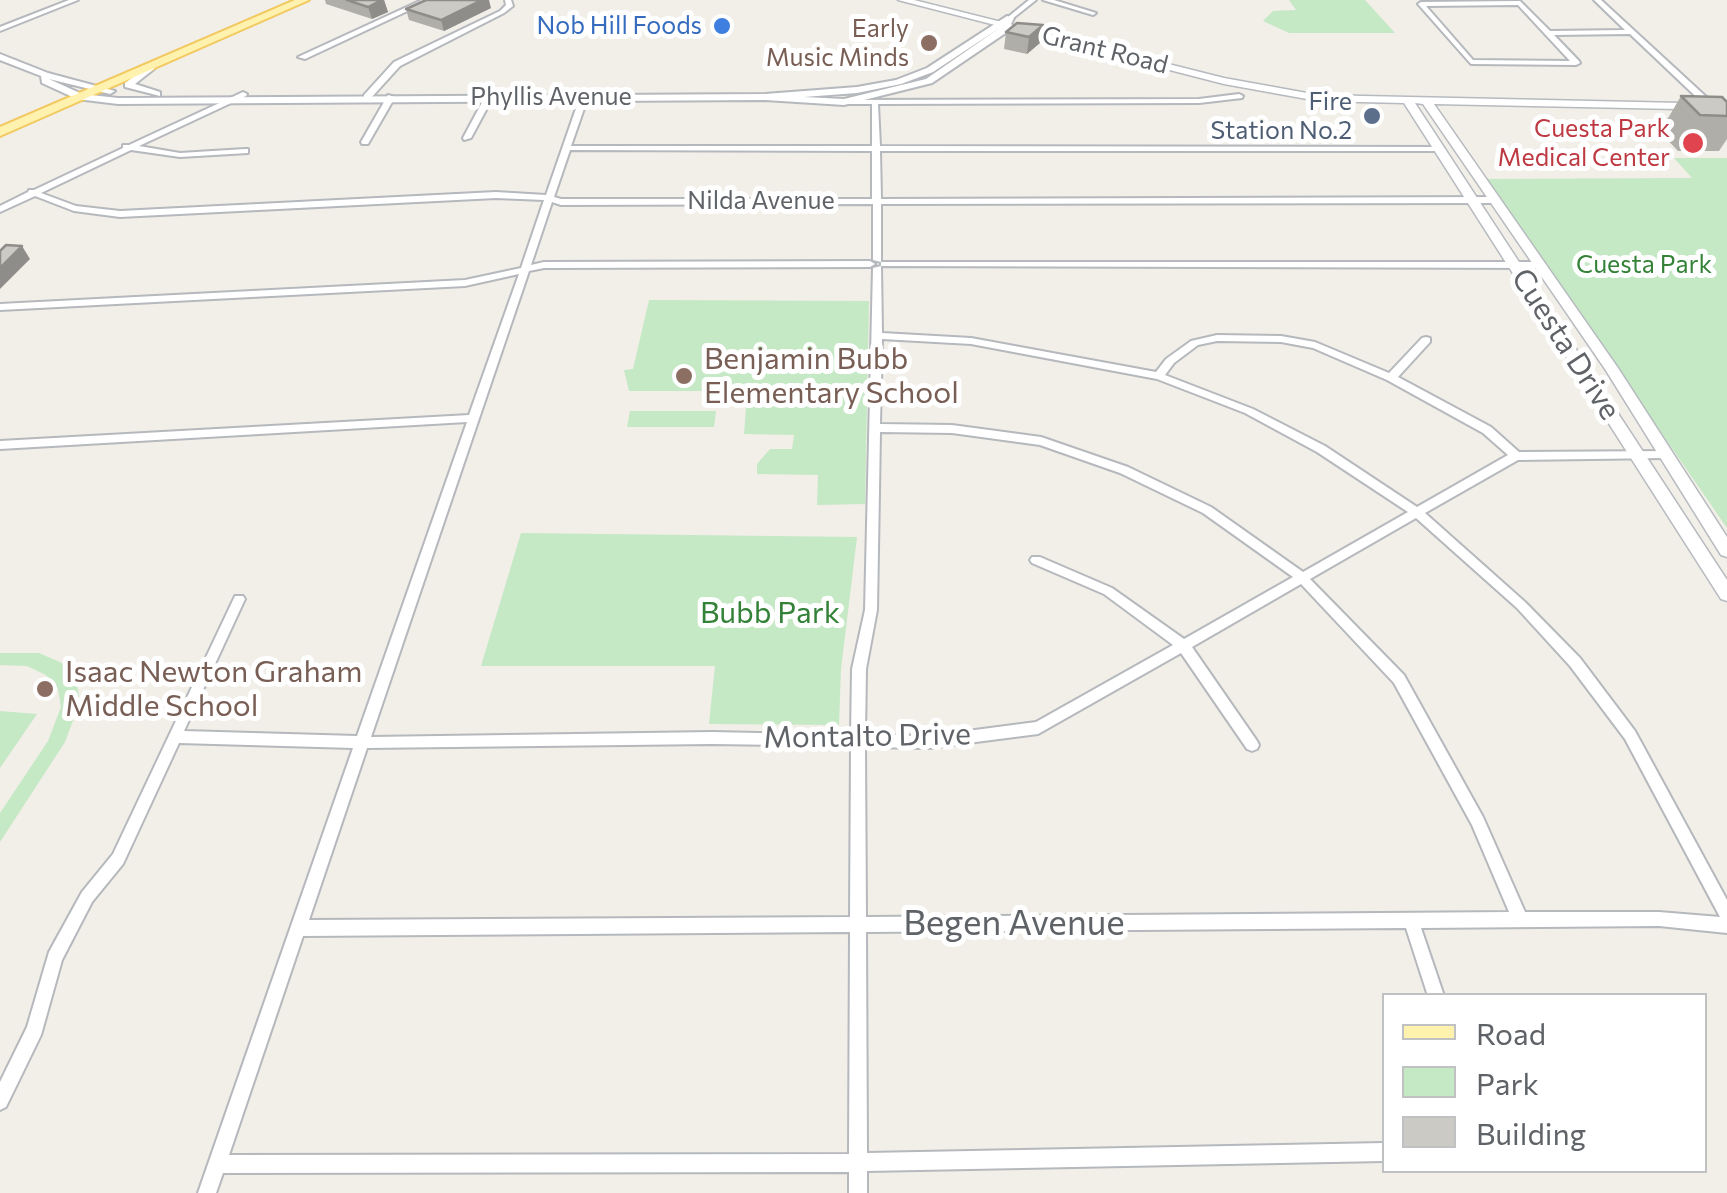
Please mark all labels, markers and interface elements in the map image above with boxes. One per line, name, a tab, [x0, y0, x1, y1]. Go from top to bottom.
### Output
place label: Nob Hill Foods	[537, 11, 702, 41]
place label: Early Music Minds	[766, 14, 909, 73]
marker: Nob Hill Foods	[711, 15, 733, 37]
street label: Grant Road	[1039, 20, 1171, 80]
marker: Early Music Minds	[918, 32, 940, 54]
street label: Phyllis Avenue	[470, 82, 632, 112]
place label: Fire Station No.2	[1211, 87, 1352, 146]
marker: Fire Station No.2	[1361, 105, 1383, 127]
place label: Cuesta Park Medical Center	[1498, 114, 1670, 173]
marker: Cuesta Park Medical Center	[1680, 130, 1706, 156]
street label: Nilda Avenue	[687, 186, 835, 216]
park label: Cuesta Park	[1576, 250, 1712, 280]
street label: Cuesta Drive	[1504, 262, 1628, 426]
place label: Benjamin Bubb Elementary School	[704, 341, 959, 412]
marker: Benjamin Bubb Elementary School	[673, 365, 695, 387]
park label: Bubb Park	[700, 595, 840, 631]
place label: Isaac Newton Graham Middle School	[65, 654, 362, 724]
marker: Isaac Newton Graham Middle School	[34, 678, 56, 700]
street label: Montalto Drive	[763, 716, 971, 756]
street label: Begen Avenue	[903, 902, 1125, 944]
legend	[1382, 993, 1707, 1173]
text: Road	[1476, 1014, 1546, 1051]
text: Park	[1476, 1064, 1539, 1101]
text: Building	[1476, 1114, 1586, 1151]

